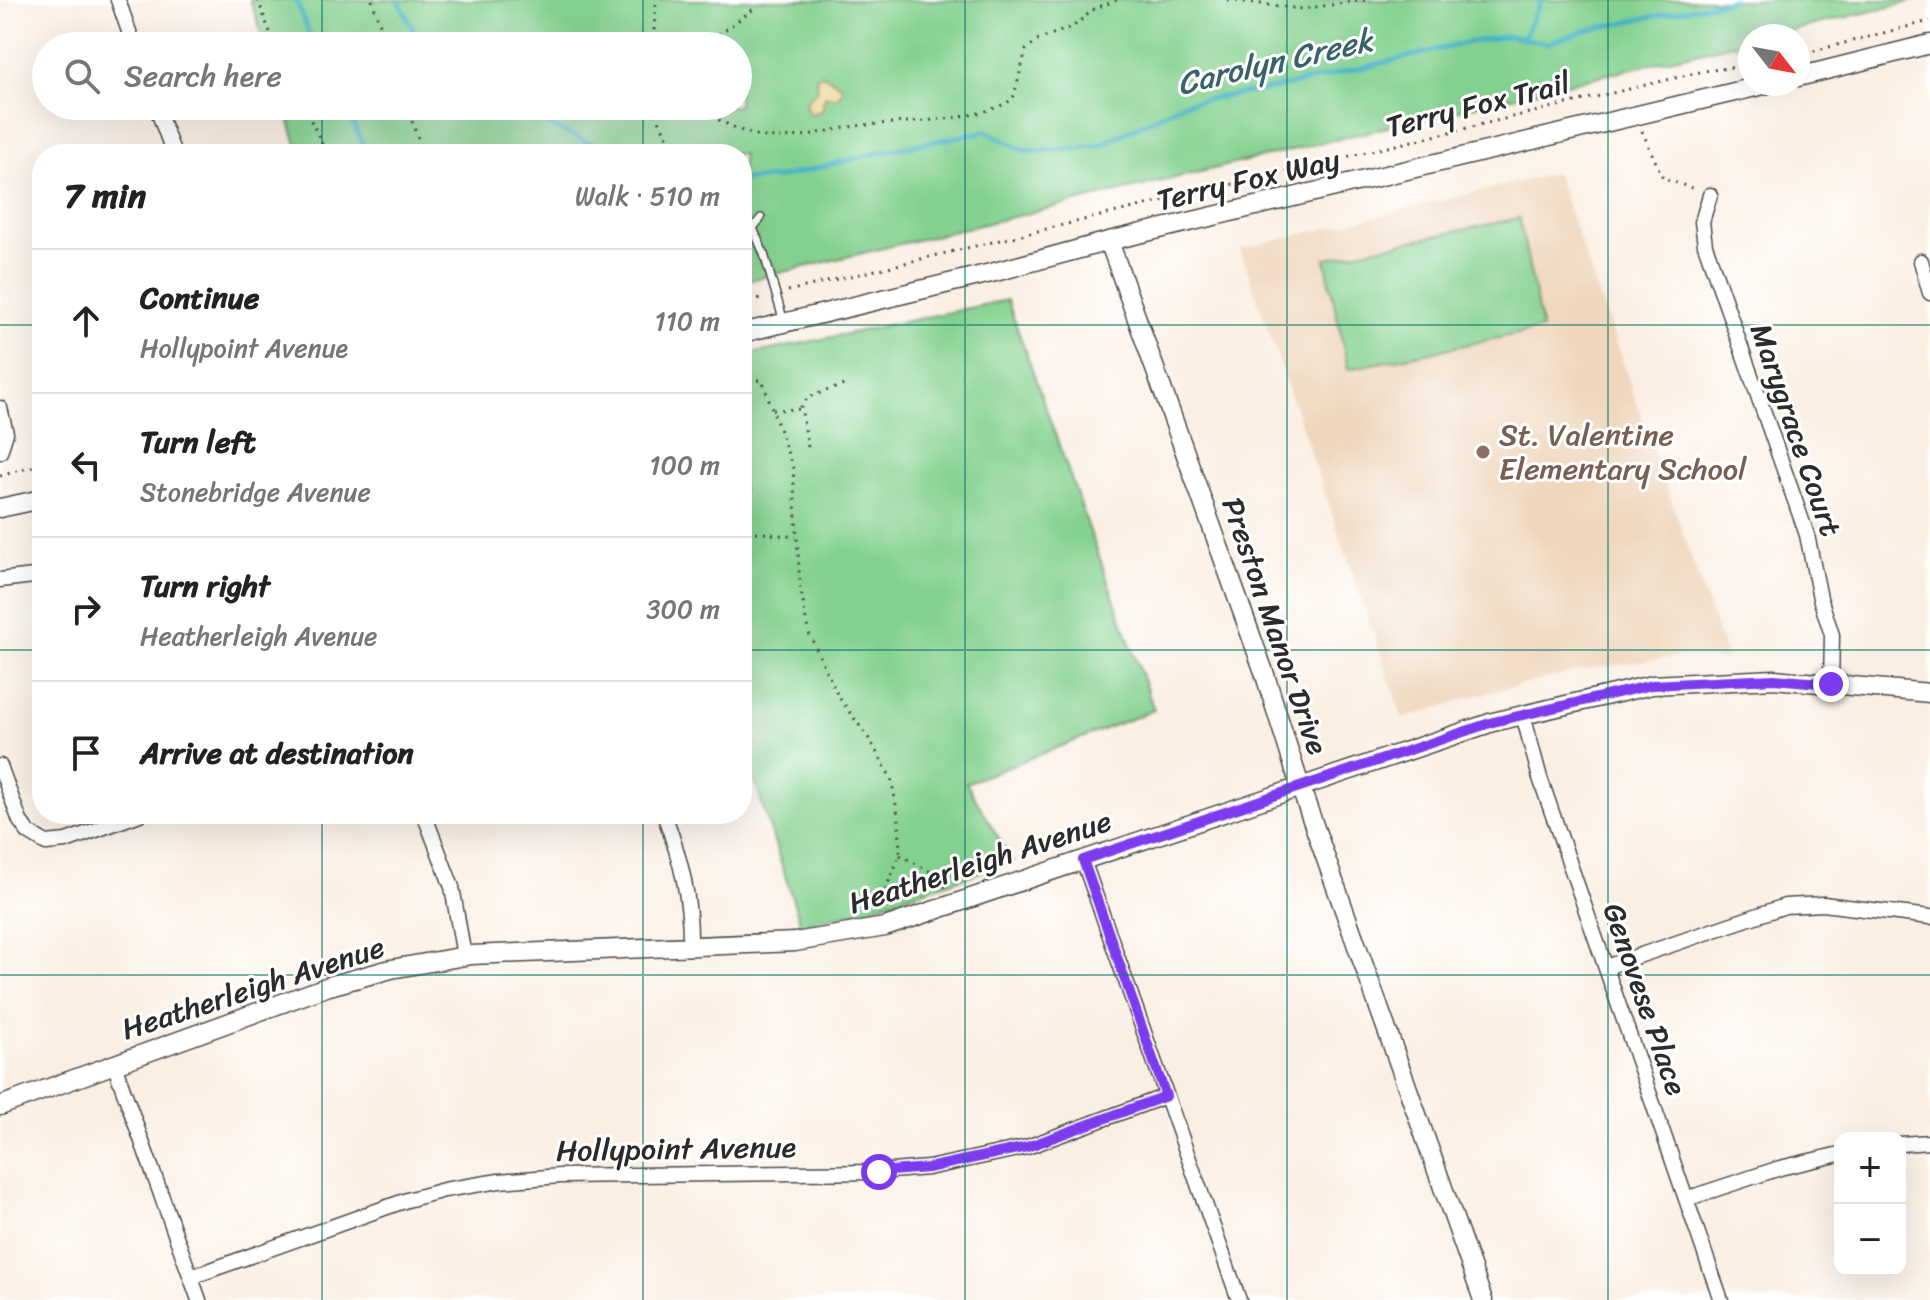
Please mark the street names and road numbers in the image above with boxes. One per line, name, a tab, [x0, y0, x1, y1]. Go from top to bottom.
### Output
street label: Terry Fox Trail	[1380, 56, 1576, 154]
street label: Terry Fox Way	[1151, 133, 1345, 227]
street label: Marygrace Court	[1734, 316, 1858, 544]
street label: Preston Manor Drive	[1206, 490, 1344, 762]
street label: Heatherleigh Avenue	[841, 794, 1119, 930]
street label: Genovese Place	[1587, 895, 1703, 1103]
street label: Heatherleigh Avenue	[114, 920, 392, 1056]
street label: Hollypoint Avenue	[555, 1120, 797, 1178]

